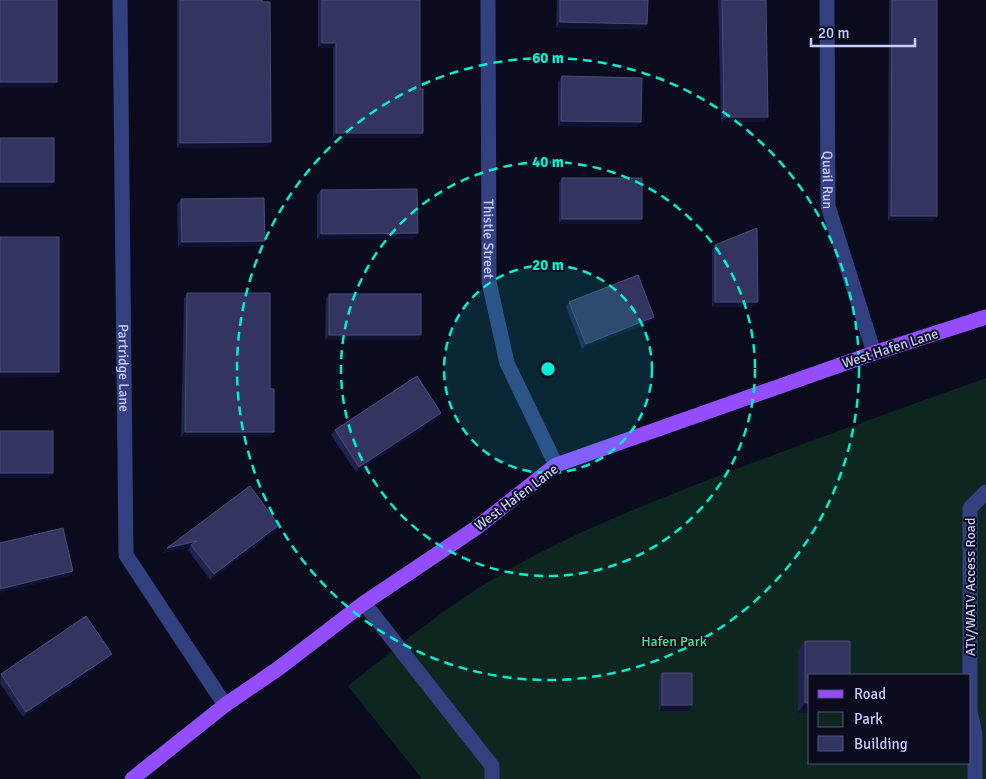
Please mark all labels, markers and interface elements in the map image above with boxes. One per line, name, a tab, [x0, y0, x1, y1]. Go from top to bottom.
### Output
scale bar	[811, 15, 915, 47]
text: 20 m	[818, 24, 849, 42]
text: 60 m	[532, 49, 564, 67]
street label: Quail Run	[819, 151, 836, 209]
text: 40 m	[532, 153, 564, 171]
street label: Thistle Street	[480, 199, 497, 279]
text: 20 m	[532, 256, 564, 274]
street label: Partridge Lane	[115, 324, 132, 412]
street label: West Hafen Lane	[840, 325, 940, 372]
centre of rings	[539, 360, 557, 378]
street label: West Hafen Lane	[471, 460, 561, 534]
street label: ATV/WATV Access Road	[962, 518, 979, 656]
park label: Hafen Park	[641, 633, 707, 650]
legend	[808, 674, 971, 764]
text: Road	[854, 685, 886, 703]
text: Park	[854, 710, 883, 728]
text: Building	[854, 735, 908, 753]

